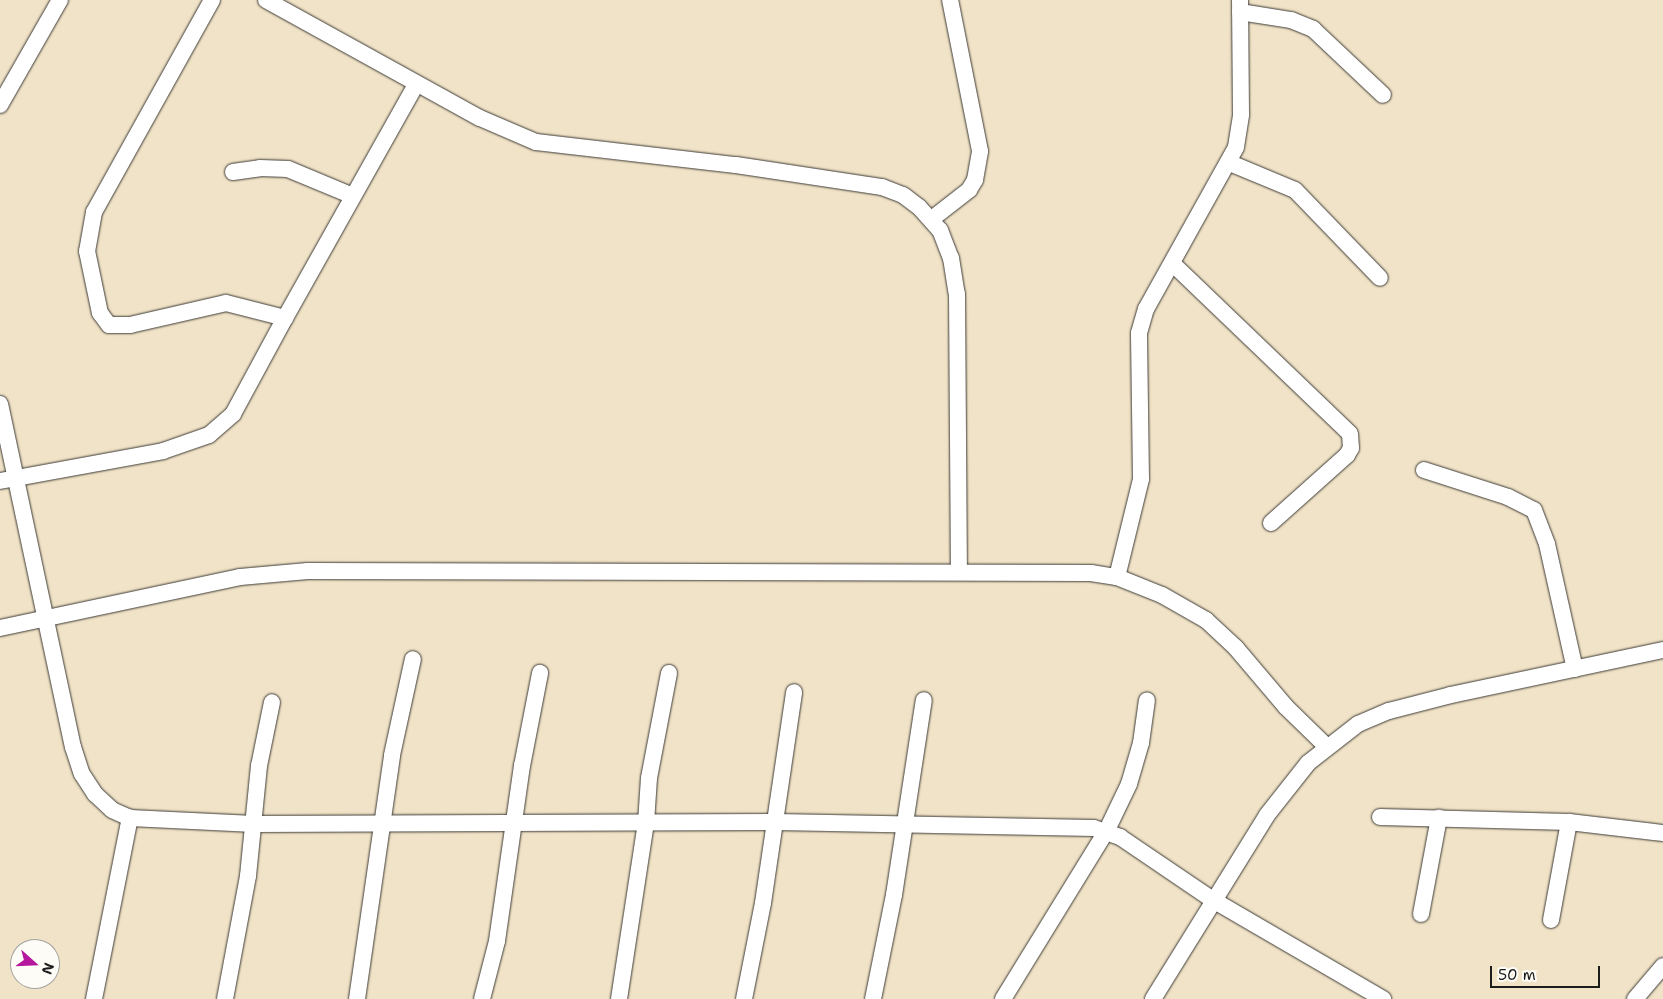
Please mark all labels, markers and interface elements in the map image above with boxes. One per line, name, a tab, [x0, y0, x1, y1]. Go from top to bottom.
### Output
north arrow	[10, 939, 60, 989]
scale bar	[1493, 956, 1603, 988]
text: N	[38, 960, 59, 977]
text: 50 m	[1498, 965, 1536, 985]

